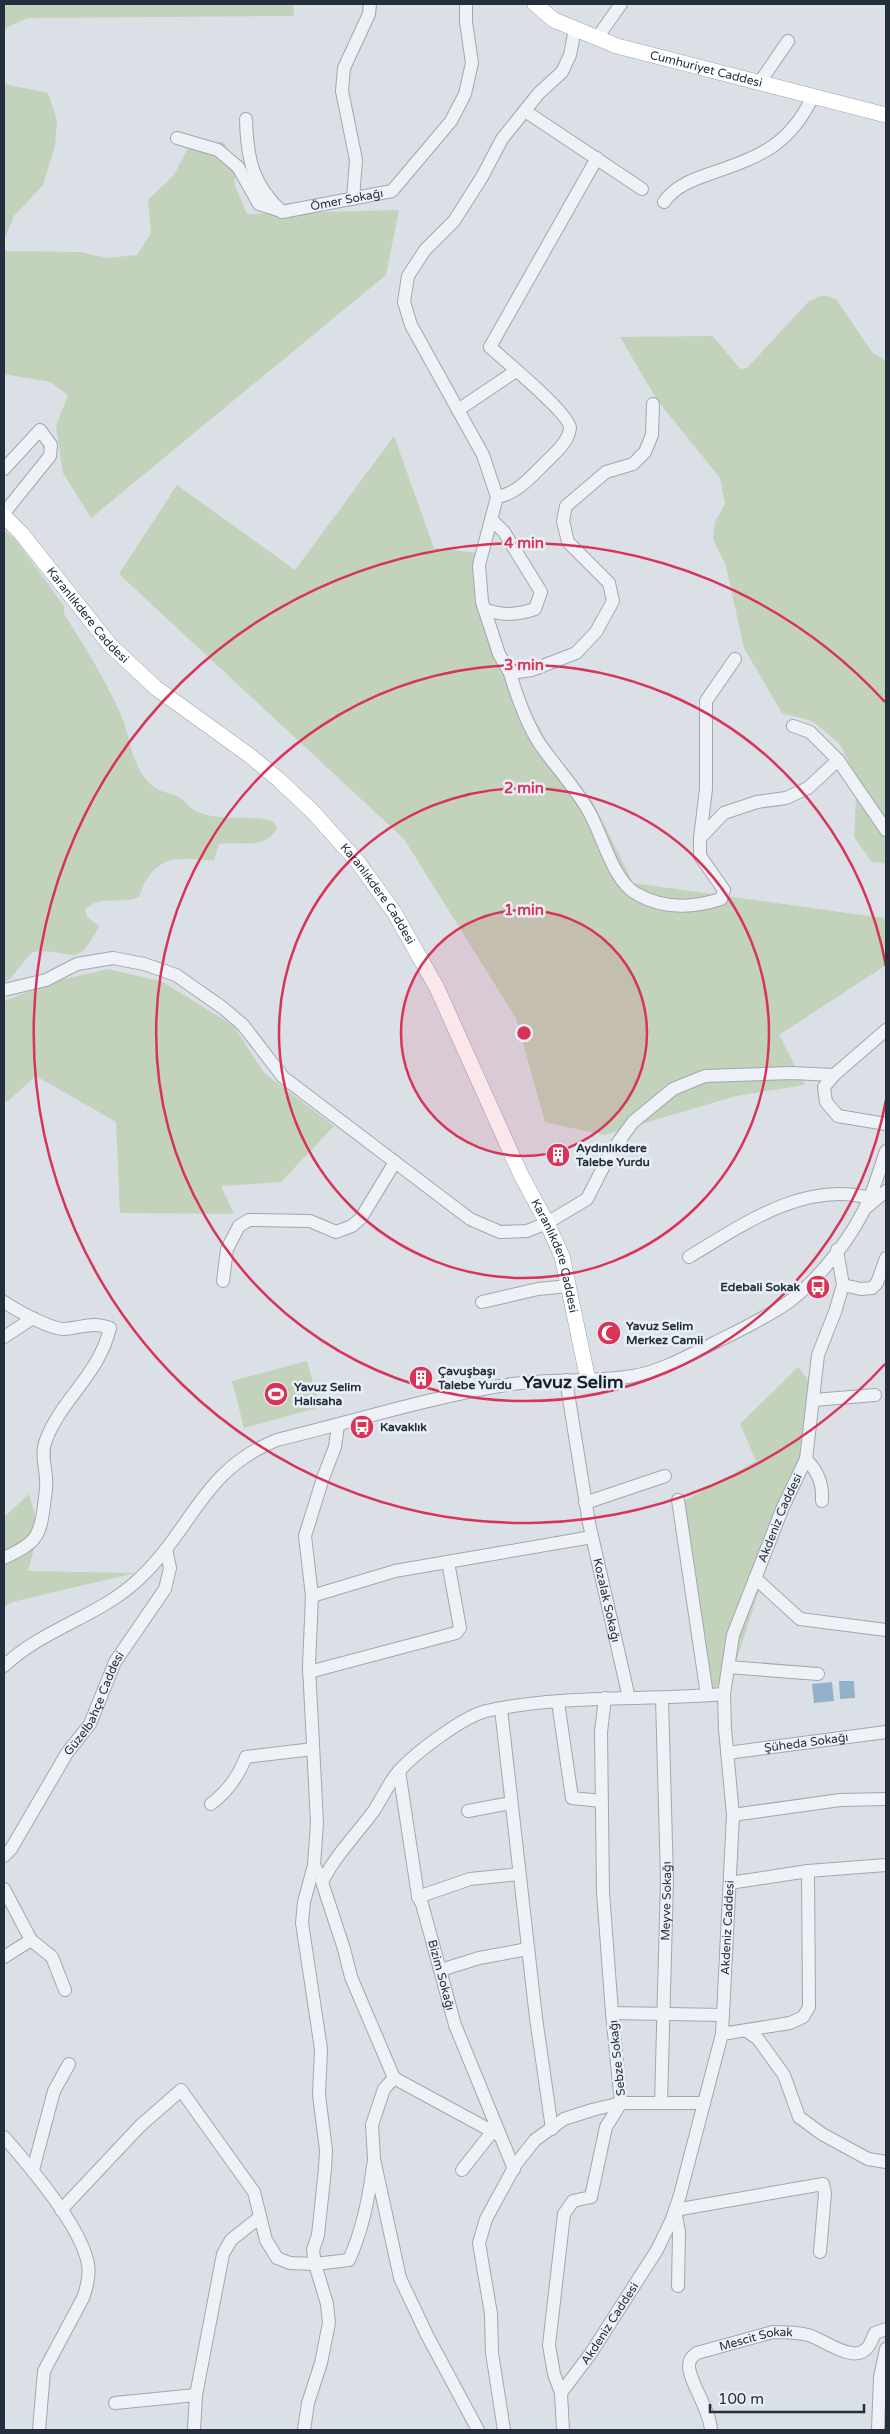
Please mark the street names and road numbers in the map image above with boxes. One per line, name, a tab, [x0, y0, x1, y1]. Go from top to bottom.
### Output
street label: Cumhuriyet Caddesi	[648, 48, 764, 90]
street label: Ömer Sokağı	[309, 186, 384, 213]
street label: Karanlıkdere Caddesi	[44, 564, 132, 666]
street label: Karanlıkdere Caddesi	[337, 840, 418, 947]
street label: Karanlıkdere Caddesi	[528, 1196, 581, 1314]
street label: Akdeniz Caddesi	[755, 1471, 805, 1564]
street label: Kozalak Sokağı	[590, 1557, 623, 1644]
street label: Güzelbahçe Caddesi	[61, 1649, 127, 1758]
street label: Şüheda Sokağı	[763, 1730, 849, 1755]
street label: Meyve Sokağı	[658, 1861, 674, 1941]
street label: Akdeniz Caddesi	[718, 1880, 737, 1975]
street label: Bizim Sokağı	[425, 1938, 458, 2012]
street label: Sebze Sokağı	[606, 2019, 628, 2097]
street label: Akdeniz Caddesi	[578, 2280, 641, 2367]
street label: Mescit Sokak	[717, 2325, 794, 2354]

